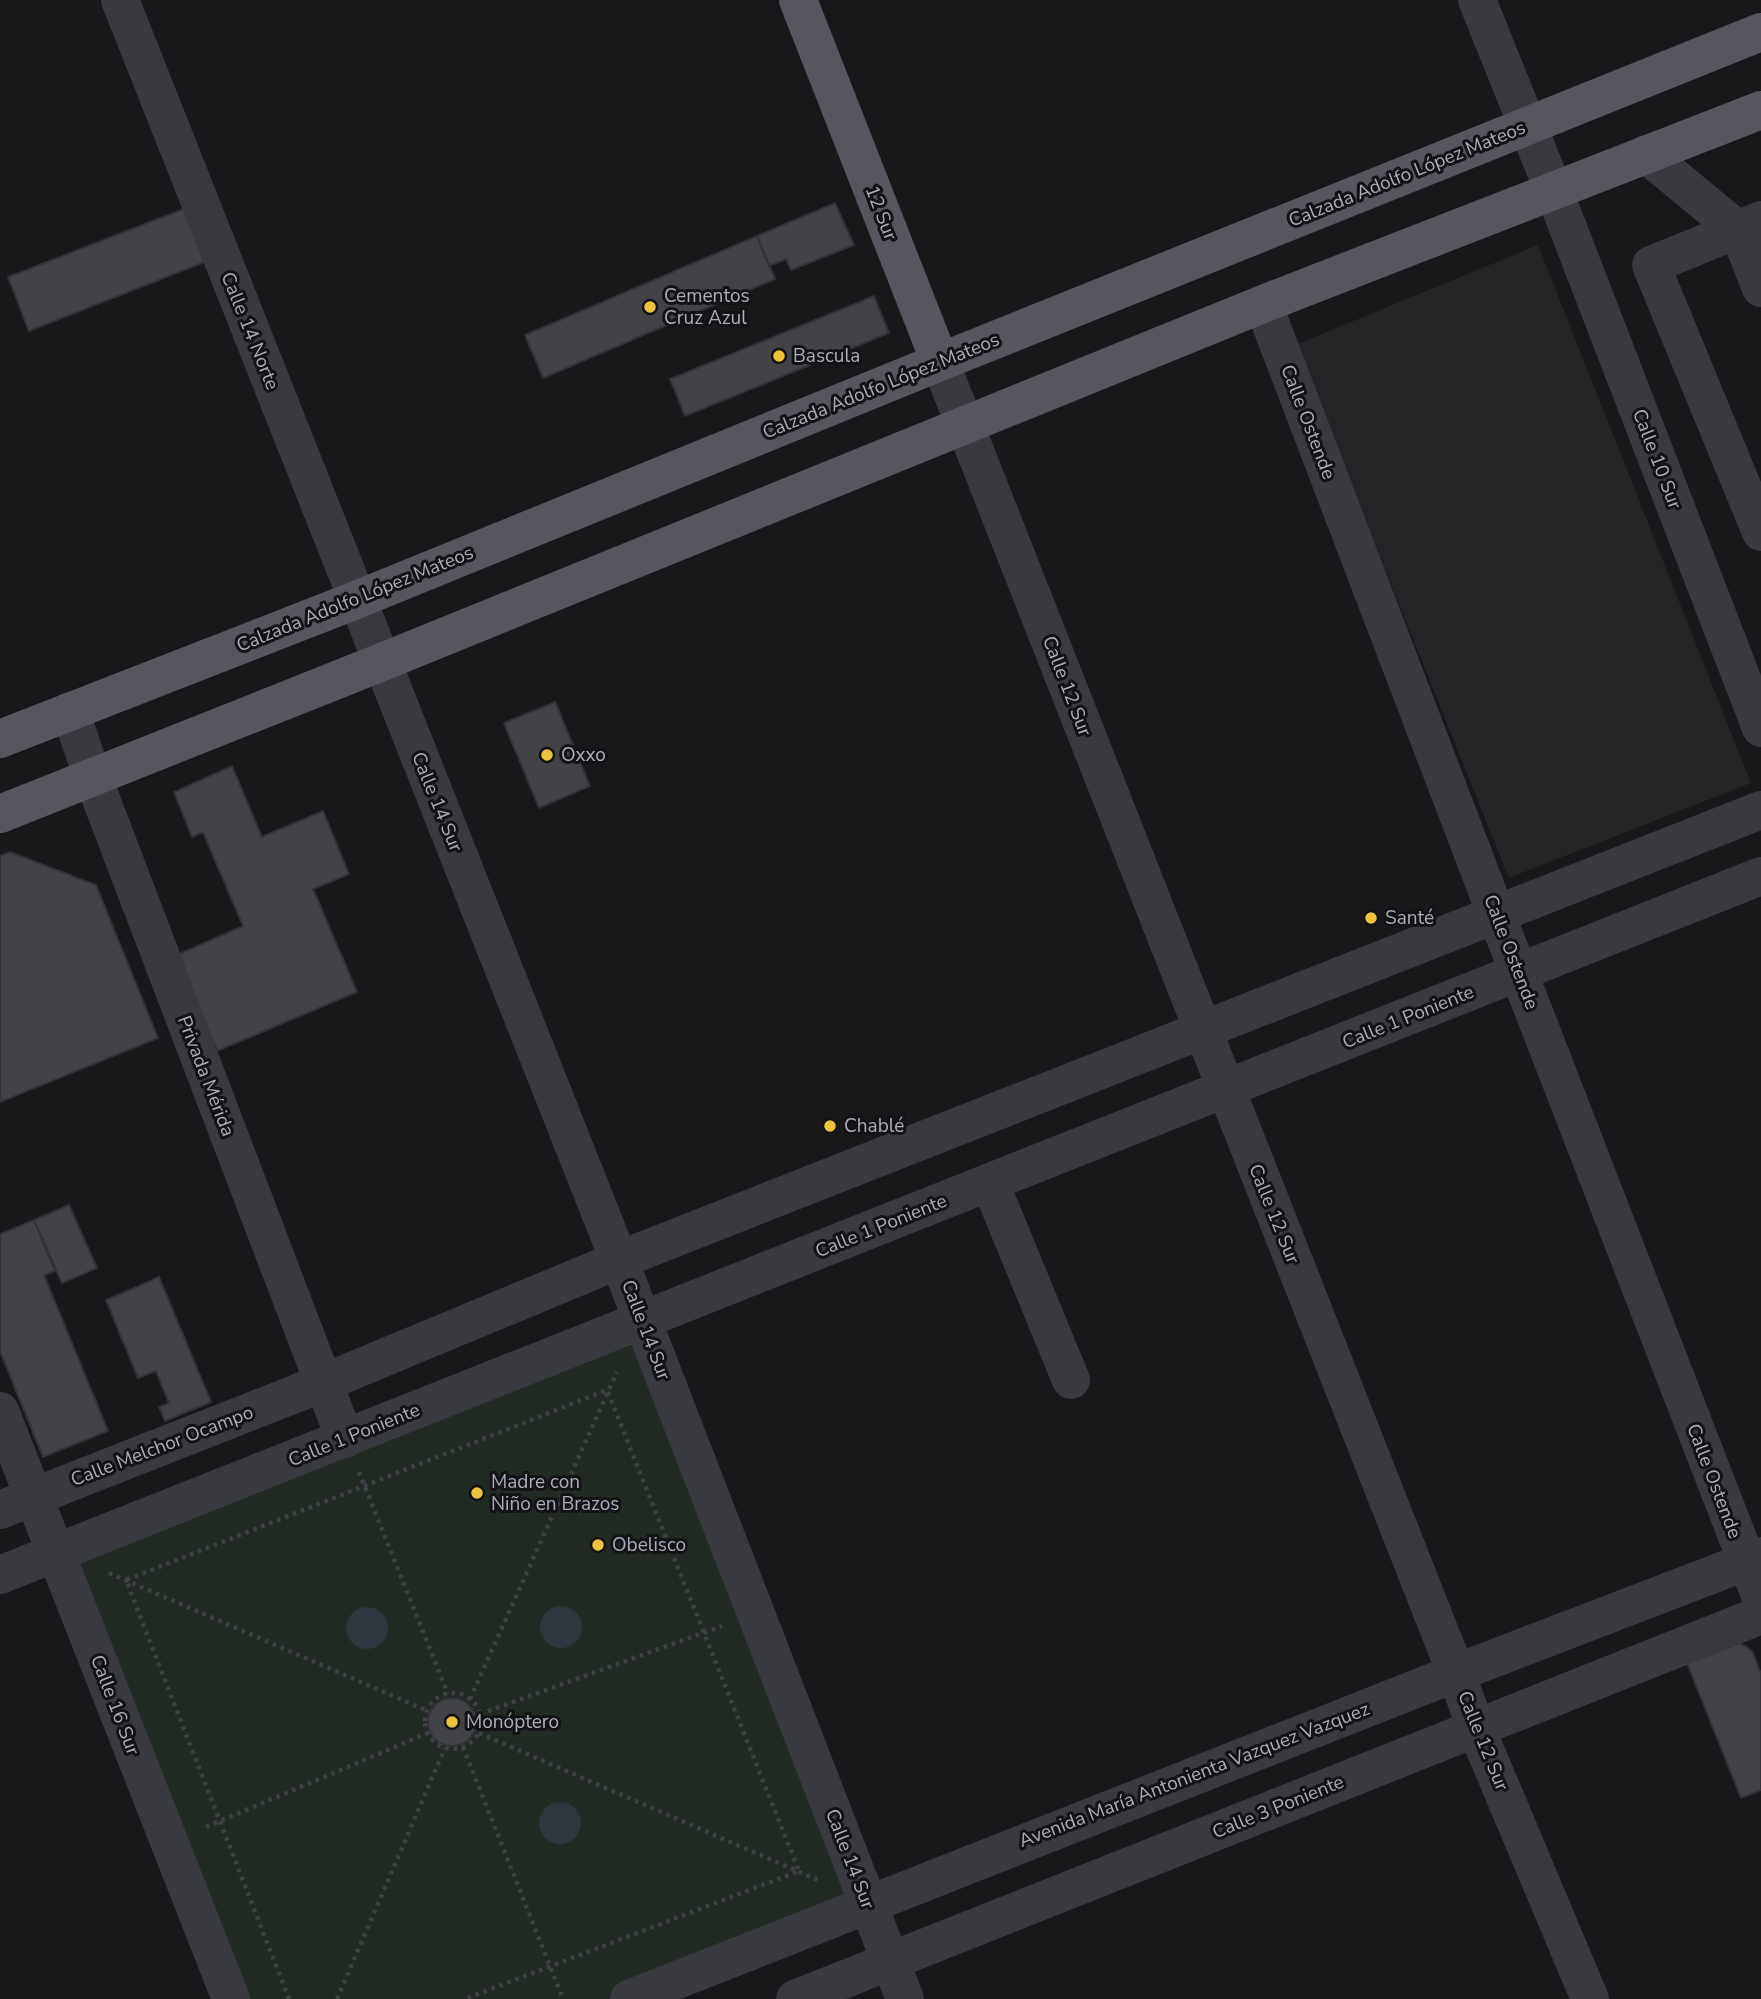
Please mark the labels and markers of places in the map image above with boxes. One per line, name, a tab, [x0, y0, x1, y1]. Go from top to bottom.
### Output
place label: Cementos Cruz Azul	[664, 283, 750, 331]
marker: Cementos Cruz Azul	[642, 299, 658, 315]
place label: Bascula	[793, 343, 860, 369]
marker: Bascula	[771, 348, 787, 364]
place label: Oxxo	[561, 742, 606, 768]
marker: Oxxo	[539, 747, 555, 763]
place label: Santé	[1385, 905, 1434, 931]
marker: Santé	[1363, 910, 1379, 926]
place label: Chablé	[844, 1113, 904, 1139]
marker: Chablé	[822, 1118, 838, 1134]
place label: Madre con Niño en Brazos	[491, 1469, 619, 1517]
marker: Madre con Niño en Brazos	[469, 1485, 485, 1501]
place label: Obelisco	[612, 1532, 686, 1558]
marker: Obelisco	[590, 1537, 606, 1553]
place label: Monóptero	[466, 1709, 559, 1735]
marker: Monóptero	[444, 1714, 460, 1730]

